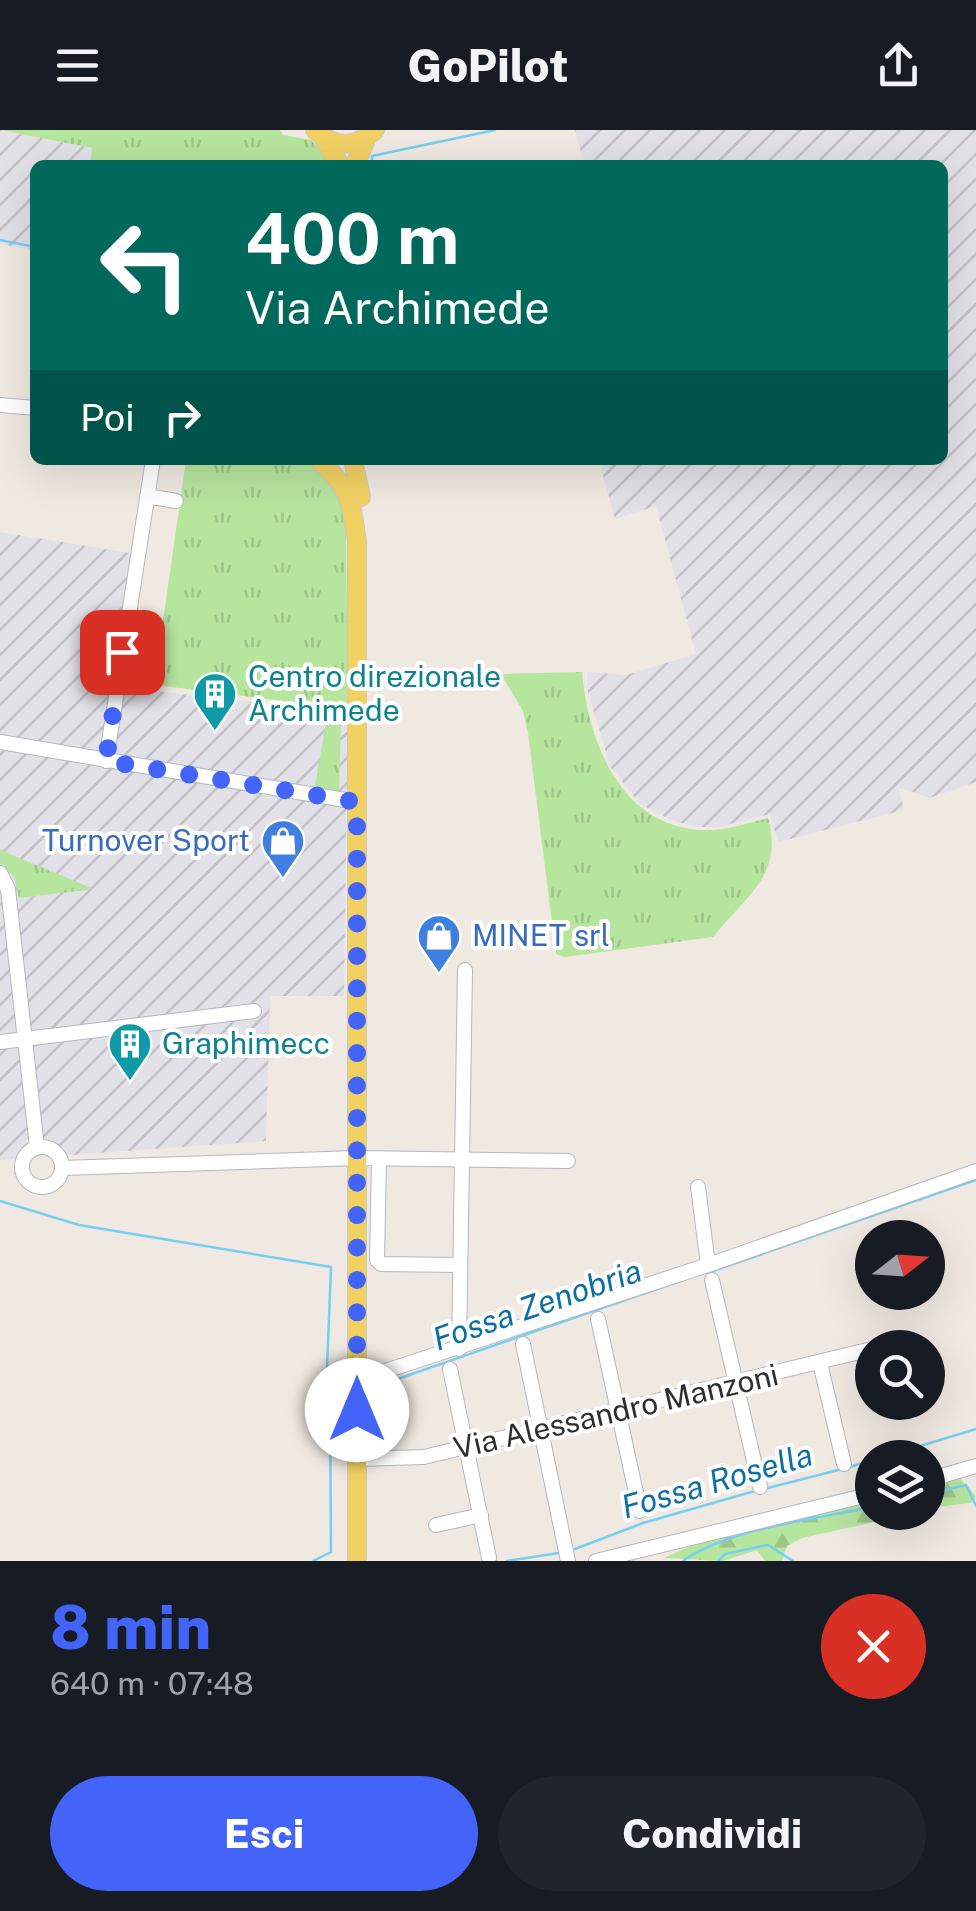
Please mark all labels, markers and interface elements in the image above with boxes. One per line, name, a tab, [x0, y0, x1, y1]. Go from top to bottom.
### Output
icon: menu	[50, 38, 105, 93]
icon: share	[871, 38, 926, 93]
text: GoPilot	[408, 39, 568, 92]
text: 400 m	[245, 197, 459, 280]
icon: left	[80, 200, 210, 330]
text: Via Archimede	[245, 281, 550, 334]
icon: right	[155, 390, 210, 445]
text: Poi	[80, 395, 135, 440]
pin	[80, 610, 165, 695]
icon: arrive	[95, 625, 150, 680]
place label: Centro direzionale Archimede	[248, 658, 501, 728]
building icon: Centro direzionale Archimede	[192, 671, 238, 732]
shop icon: Turnover Sport	[260, 818, 306, 879]
place label: Turnover Sport	[42, 822, 250, 858]
shop icon: MINET srl	[416, 913, 462, 974]
place label: MINET srl	[472, 917, 610, 953]
building icon: Graphimecc	[107, 1021, 153, 1082]
place label: Graphimecc	[162, 1025, 330, 1061]
north arrow	[855, 1220, 945, 1310]
map controls	[855, 1220, 945, 1530]
water label: Fossa Zenobria	[428, 1252, 646, 1358]
button: search	[855, 1330, 945, 1420]
street label: Via Alessandro Manzoni	[450, 1356, 782, 1466]
position arrow	[305, 1358, 409, 1462]
water label: Fossa Rosella	[617, 1436, 817, 1525]
button: layers	[855, 1440, 945, 1530]
text: 8 min	[50, 1592, 211, 1663]
button: close	[821, 1594, 926, 1699]
text: 640 m · 07:48	[50, 1665, 254, 1702]
button: Esci	[50, 1776, 478, 1891]
button: Condividi	[498, 1776, 926, 1891]

